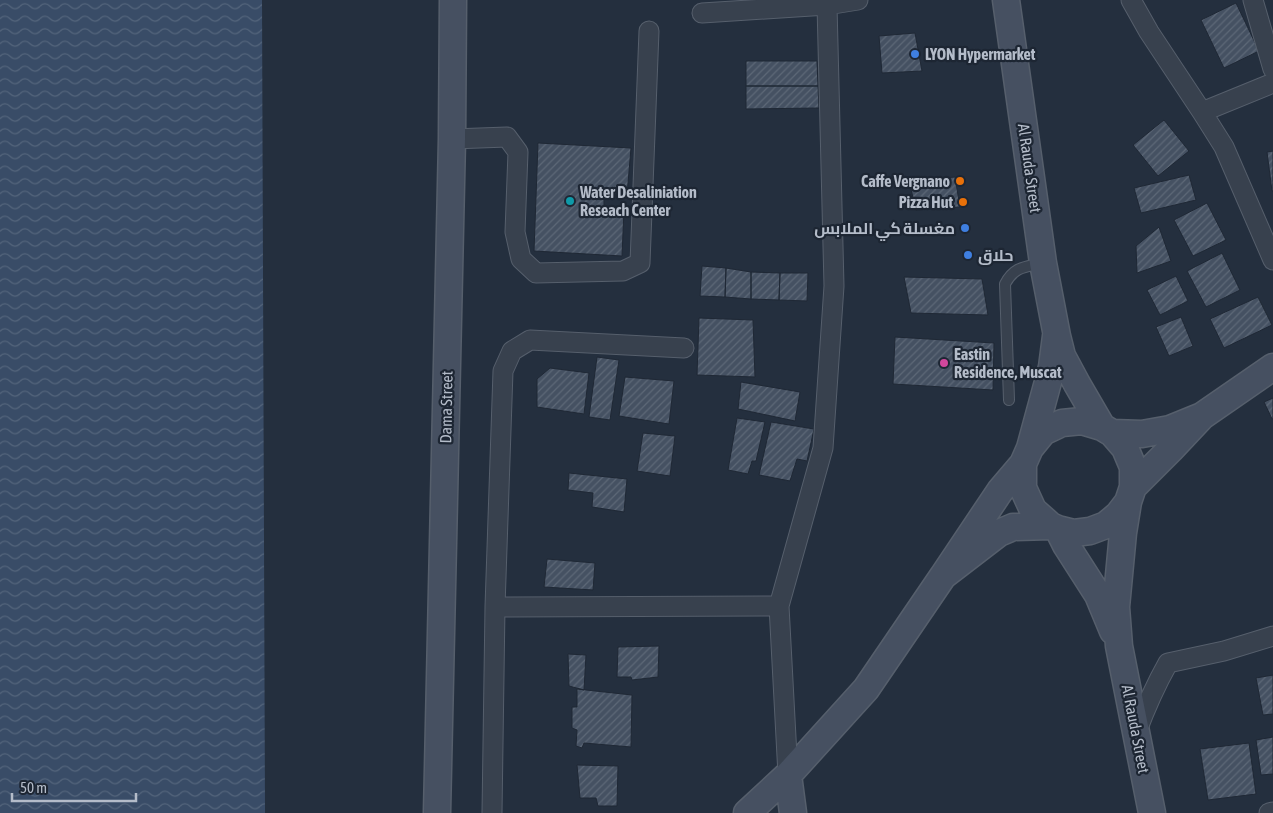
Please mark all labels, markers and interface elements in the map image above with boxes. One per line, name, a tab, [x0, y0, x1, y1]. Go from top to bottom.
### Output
place label: LYON Hypermarket	[925, 45, 1036, 63]
marker: LYON Hypermarket	[909, 48, 921, 60]
street label: Al Rauda Street	[1015, 122, 1045, 214]
place label: Caffe Vergnano	[861, 172, 950, 190]
marker: Caffe Vergnano	[954, 175, 966, 187]
place label: Water Desaliniation Reseach Center	[579, 183, 697, 219]
place label: Pizza Hut	[899, 193, 953, 211]
marker: Water Desaliniation Reseach Center	[564, 195, 576, 207]
marker: Pizza Hut	[957, 196, 969, 208]
place label: مغسلة كي الملابس	[814, 219, 955, 241]
marker: مغسلة كي الملابس	[959, 222, 971, 234]
place label: حلاق	[978, 246, 1013, 265]
marker: حلاق	[962, 249, 974, 261]
place label: Eastin Residence, Muscat	[954, 345, 1062, 381]
marker: Eastin Residence, Muscat	[938, 357, 950, 369]
street label: Dama Street	[436, 370, 456, 443]
street label: Al Rauda Street	[1119, 683, 1153, 775]
scale bar	[12, 770, 136, 802]
text: 50 m	[20, 779, 47, 796]

